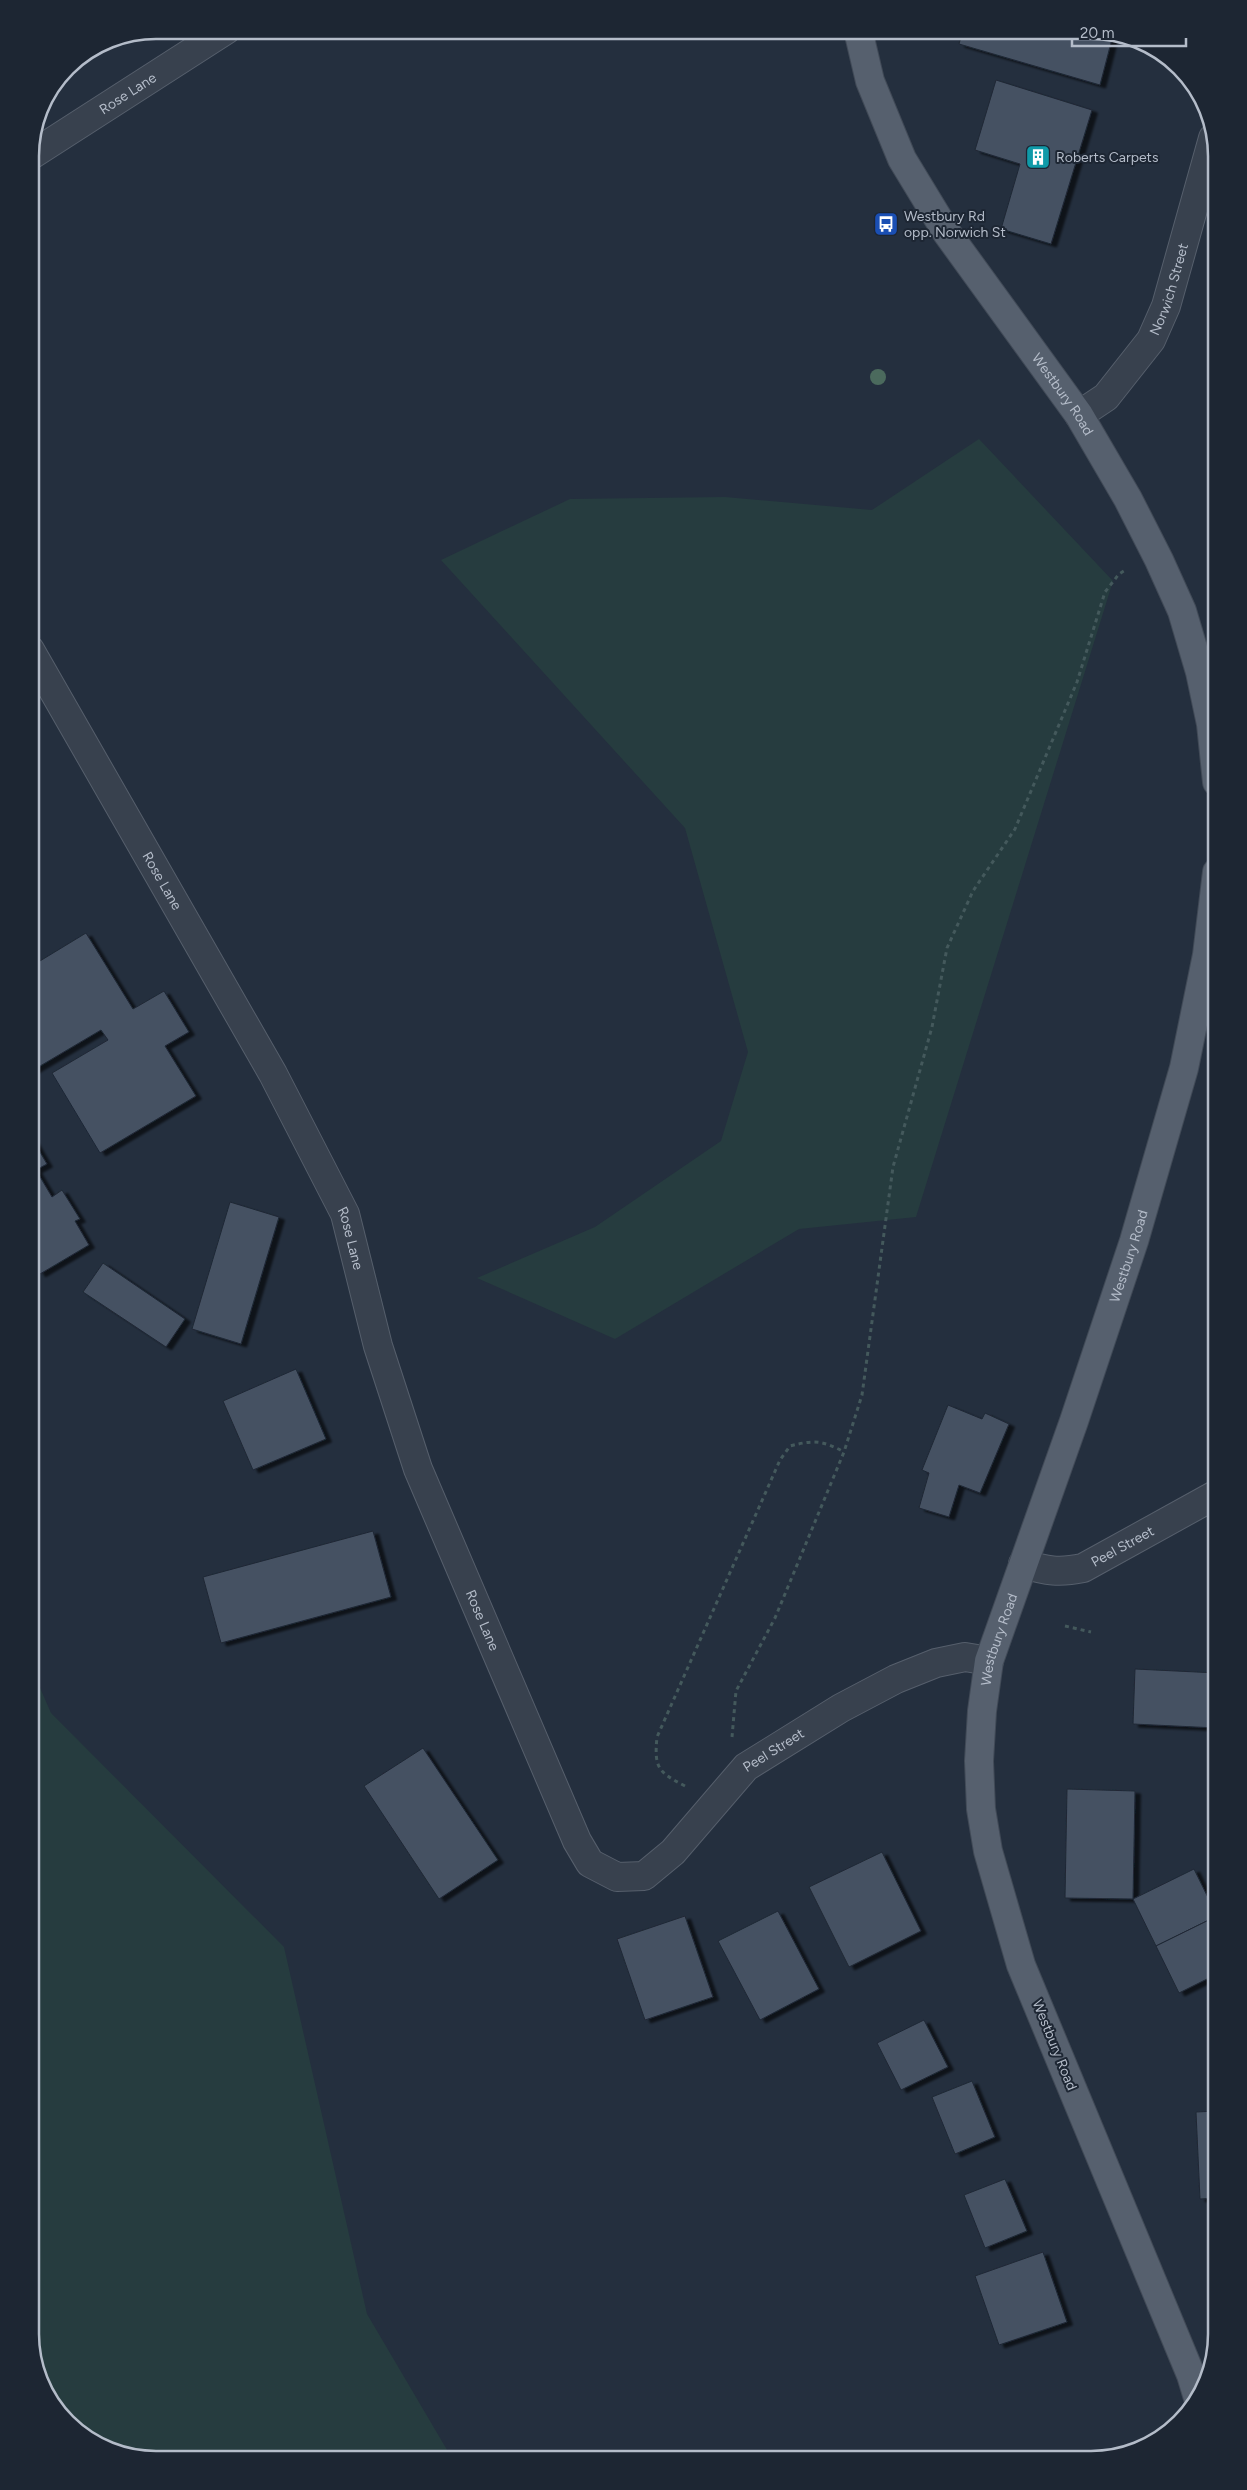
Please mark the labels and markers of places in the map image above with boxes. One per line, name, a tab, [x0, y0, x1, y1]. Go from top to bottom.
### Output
building icon: Roberts Carpets	[1025, 144, 1051, 170]
place label: Roberts Carpets	[1056, 149, 1158, 166]
place label: Westbury Rd opp. Norwich St	[904, 208, 1006, 241]
bus stop icon: Westbury Rd opp. Norwich St	[873, 211, 899, 237]

